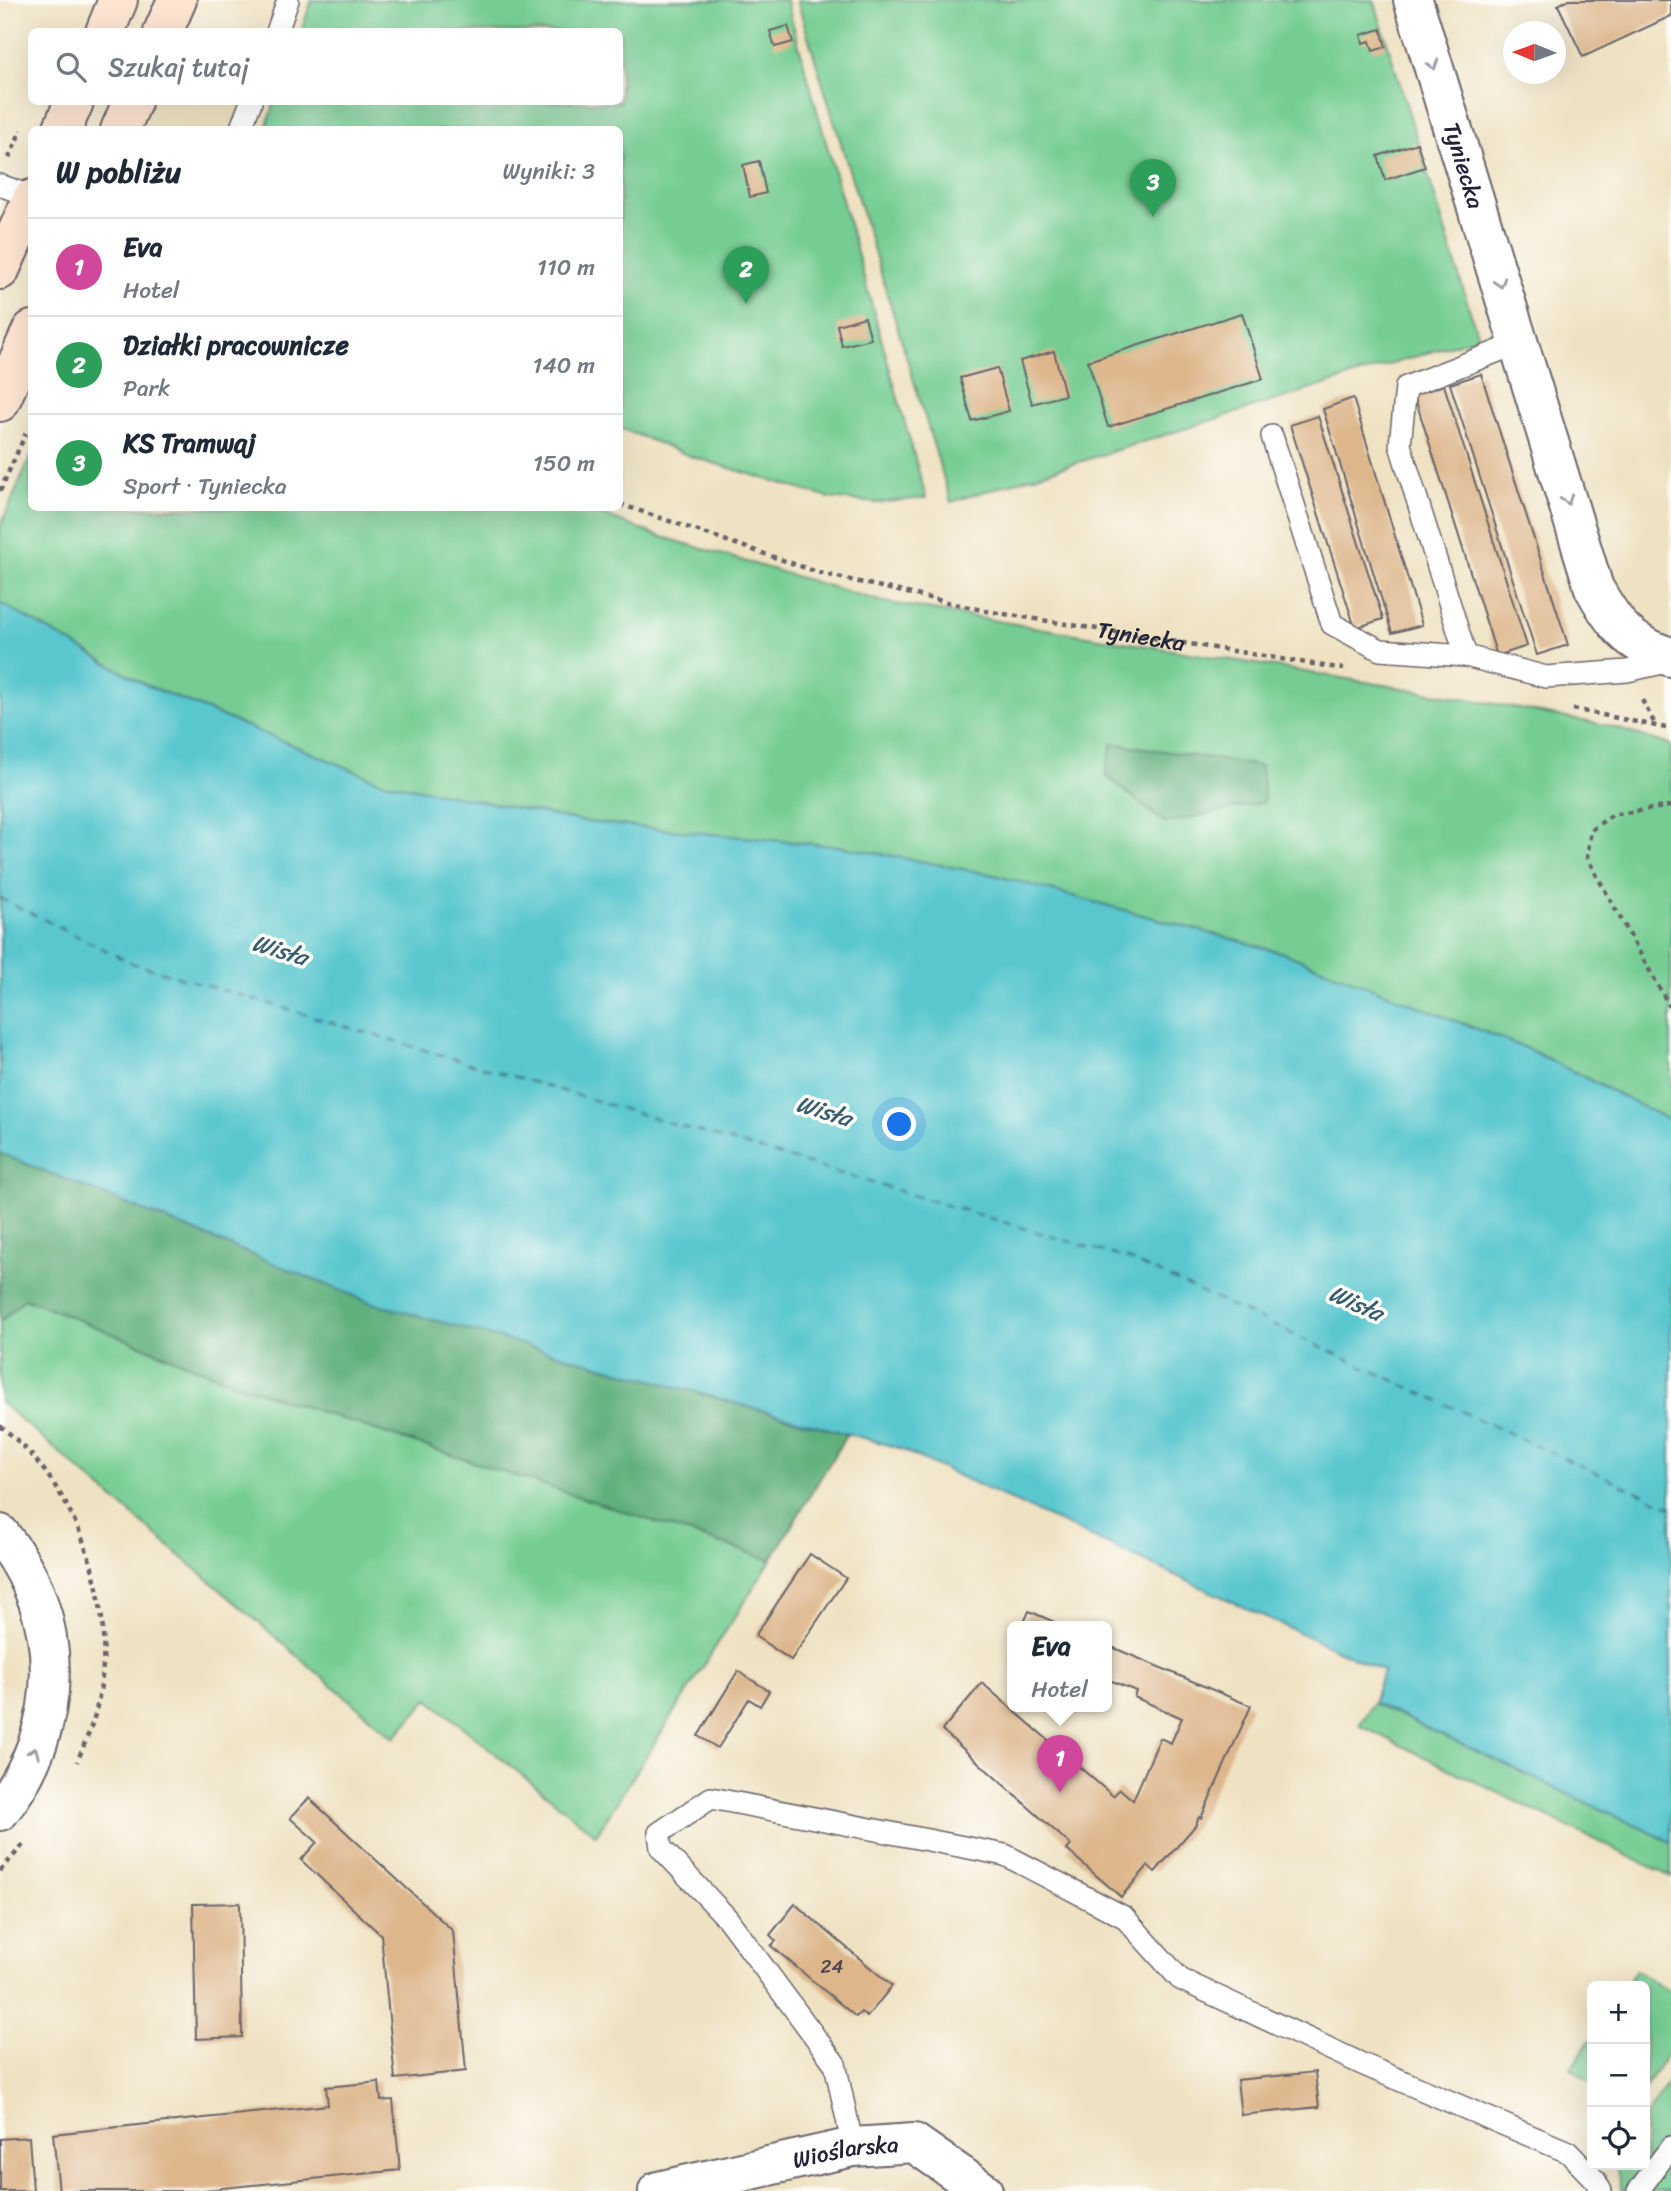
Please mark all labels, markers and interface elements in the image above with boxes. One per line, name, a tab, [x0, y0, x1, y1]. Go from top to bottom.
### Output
north arrow	[1503, 21, 1566, 84]
search box	[28, 28, 623, 105]
text: Szukaj tutaj	[108, 44, 249, 90]
icon: search	[52, 48, 90, 86]
one-way arrow	[1424, 59, 1439, 71]
street label: Tyniecka	[1431, 117, 1497, 214]
text: W pobliżu	[56, 145, 181, 199]
text: Wyniki: 3	[502, 151, 595, 192]
pin: 3	[1130, 159, 1176, 217]
text: Eva	[123, 224, 163, 270]
pin: 2	[723, 246, 769, 304]
text: 1	[74, 247, 84, 288]
text: 110 m	[537, 247, 595, 288]
text: Hotel	[123, 270, 179, 311]
one-way arrow	[1492, 276, 1506, 288]
text: Działki pracownicze	[123, 322, 349, 368]
text: 2	[72, 345, 86, 386]
text: 140 m	[533, 345, 595, 386]
text: Park	[123, 368, 170, 409]
text: KS Tramwaj	[123, 420, 256, 466]
text: 3	[73, 443, 85, 484]
text: 150 m	[533, 443, 595, 484]
text: Sport · Tyniecka	[123, 466, 287, 507]
one-way arrow	[1559, 494, 1574, 506]
street label: Tyniecka	[1094, 609, 1189, 664]
water label: Wisła	[247, 922, 316, 979]
water label: Wisła	[791, 1083, 860, 1140]
your location	[882, 1107, 916, 1141]
water label: Wisła	[1322, 1272, 1393, 1335]
popup	[1007, 1621, 1112, 1712]
text: Eva	[1031, 1623, 1071, 1669]
text: Hotel	[1031, 1669, 1088, 1710]
pin: 1	[1037, 1735, 1083, 1793]
one-way arrow	[26, 1747, 40, 1759]
house number: 24	[821, 1950, 844, 1983]
map controls	[1587, 1981, 1650, 2170]
button: +	[1587, 1981, 1650, 2044]
button: −	[1587, 2044, 1650, 2107]
button: locate	[1587, 2107, 1650, 2170]
street label: Wioślarska	[789, 2124, 900, 2181]

